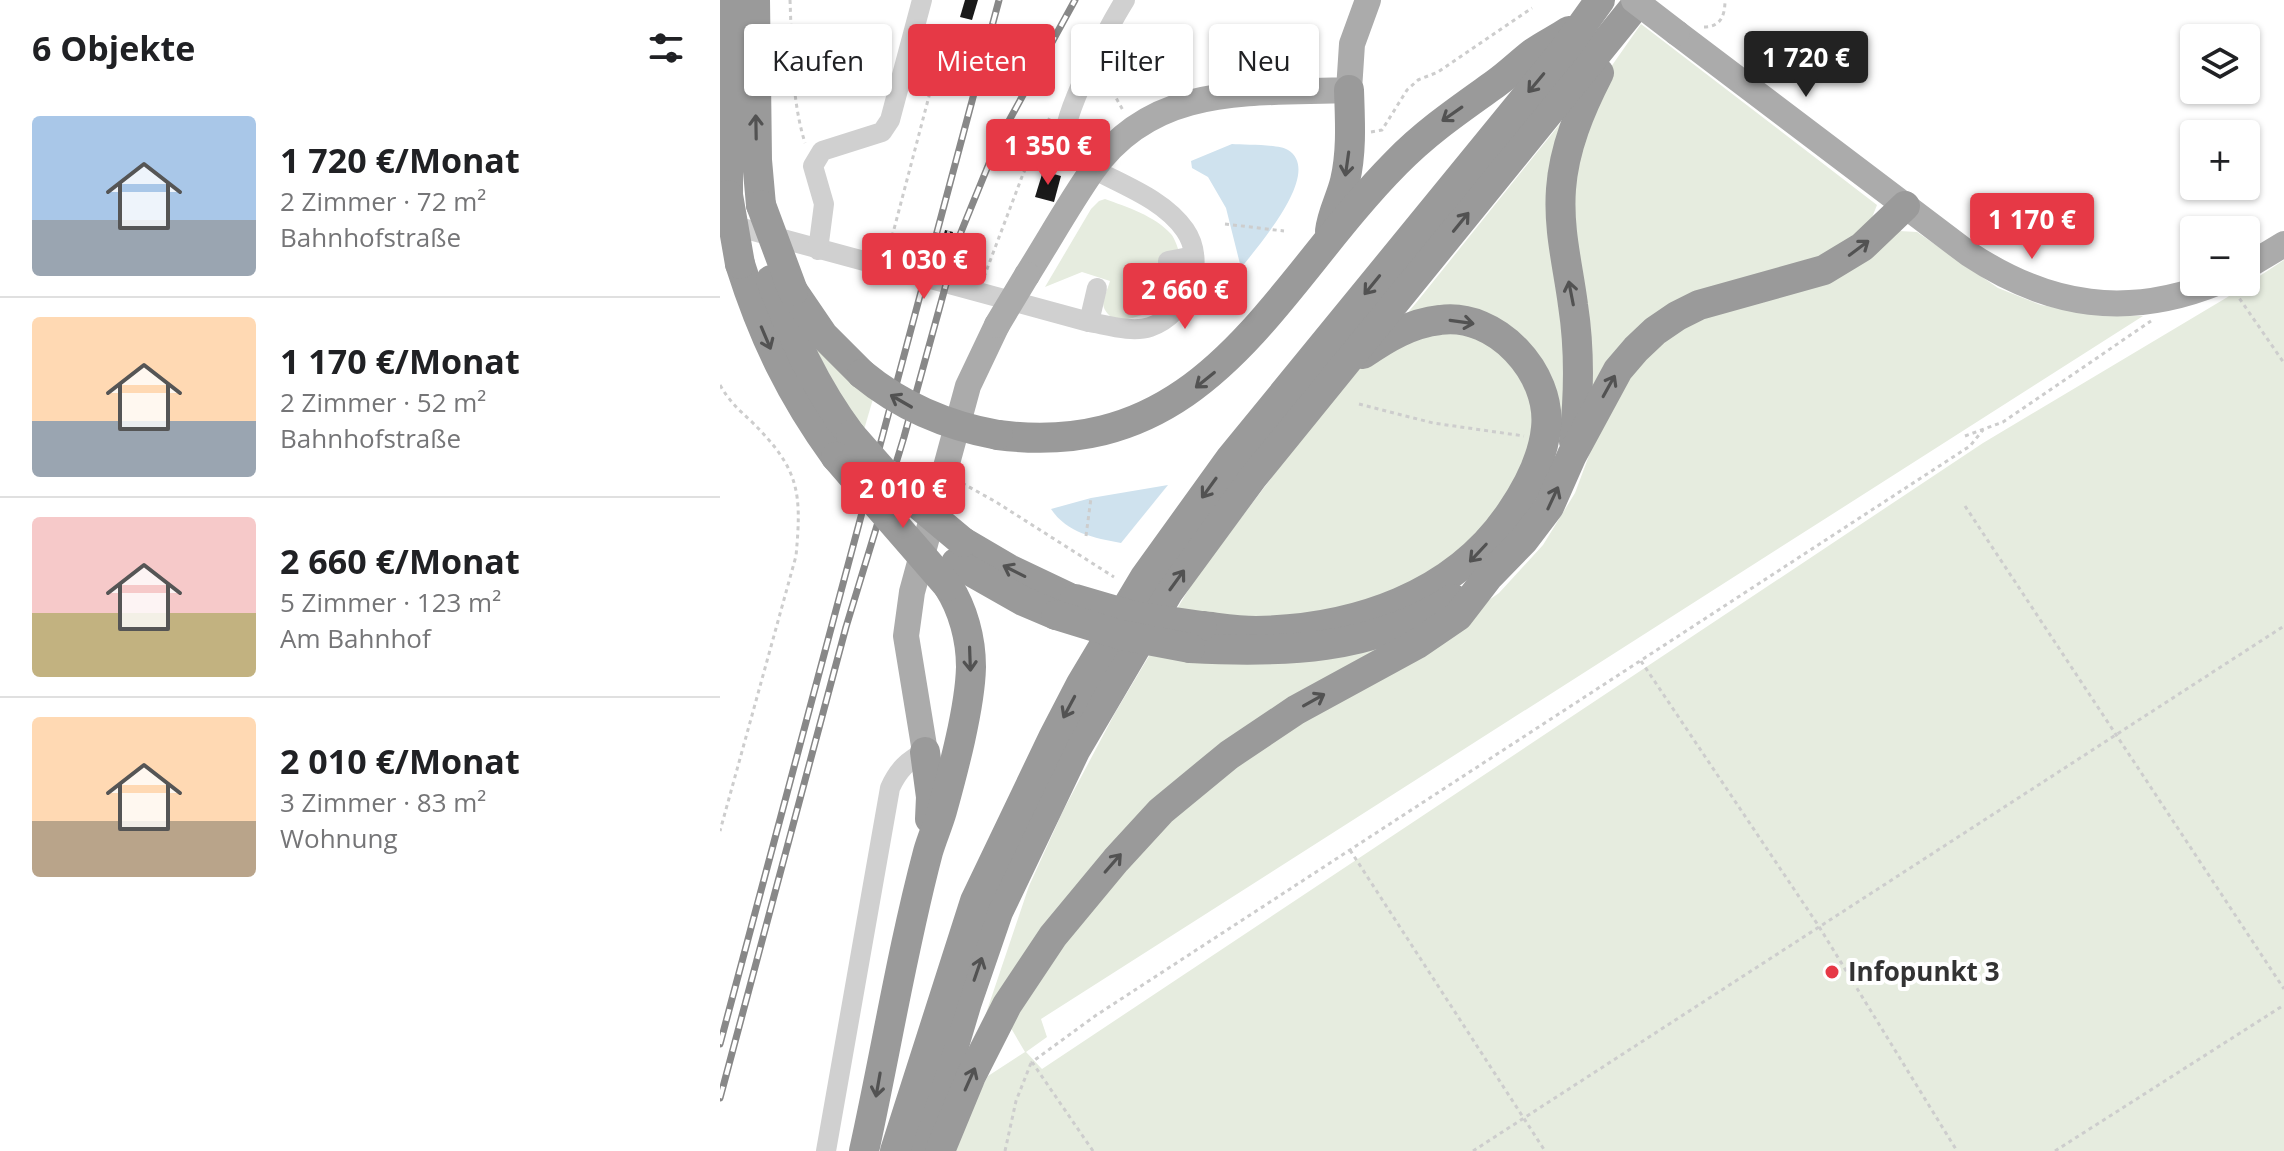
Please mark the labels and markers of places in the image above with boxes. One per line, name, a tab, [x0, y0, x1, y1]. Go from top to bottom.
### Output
pin: 1 720 €	[1732, 31, 1880, 99]
pin: 1 350 €	[974, 119, 1122, 187]
pin: 1 170 €	[1958, 193, 2106, 261]
pin: 1 030 €	[850, 233, 998, 301]
pin: 2 660 €	[1111, 263, 1259, 331]
pin: 2 010 €	[829, 462, 977, 530]
place label: Infopunkt 3	[1848, 953, 2000, 989]
marker: Infopunkt 3	[1823, 963, 1841, 981]

